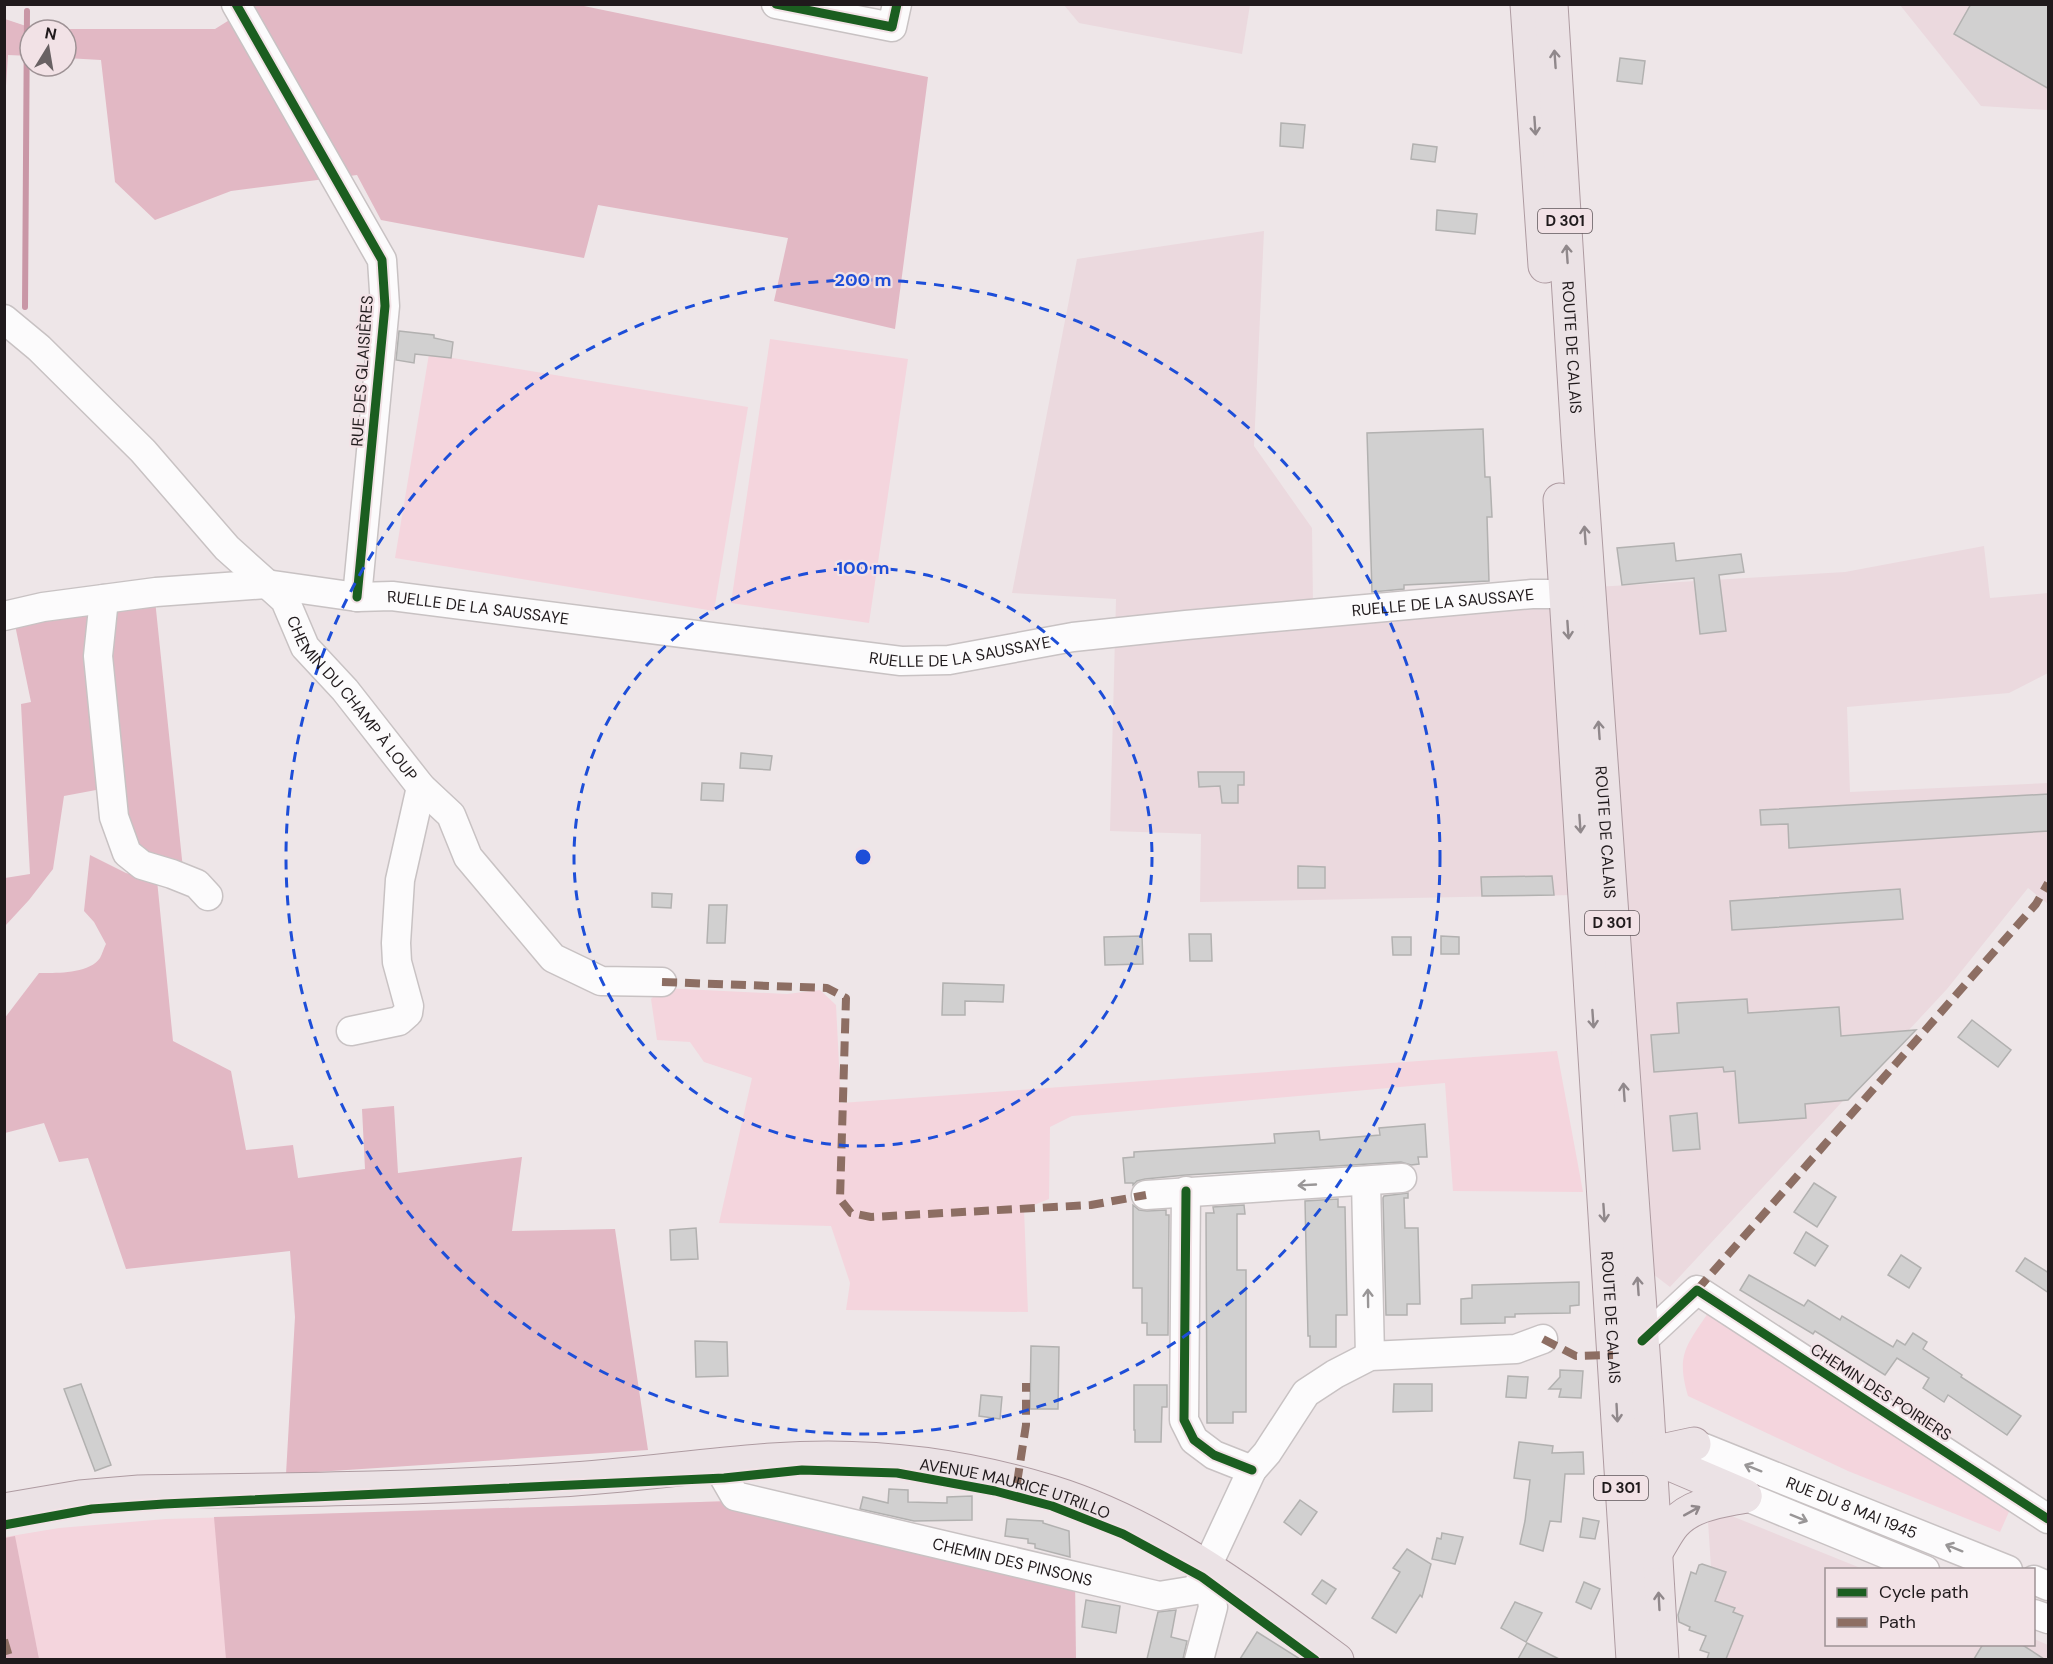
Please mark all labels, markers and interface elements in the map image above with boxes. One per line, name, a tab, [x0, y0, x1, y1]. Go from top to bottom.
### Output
north arrow	[18, 18, 78, 78]
text: N	[43, 22, 58, 45]
one-way arrow	[1549, 50, 1560, 69]
one-way arrow	[1530, 115, 1541, 135]
road number: D 301	[1538, 209, 1592, 233]
one-way arrow	[1561, 244, 1572, 264]
text: 200 m	[835, 268, 891, 292]
street label: ROUTE DE CALAIS	[1558, 280, 1587, 414]
street label: RUE DES GLAISIÈRES	[346, 295, 378, 447]
one-way arrow	[1579, 526, 1590, 546]
text: 100 m	[836, 556, 890, 580]
street label: RUELLE DE LA SAUSSAYE	[1351, 583, 1535, 621]
street label: RUELLE DE LA SAUSSAYE	[387, 585, 570, 629]
street label: CHEMIN DU CHAMP À LOUP	[282, 612, 423, 785]
one-way arrow	[1563, 619, 1574, 639]
street label: RUELLE DE LA SAUSSAYE	[868, 631, 1052, 672]
one-way arrow	[1593, 720, 1604, 740]
street label: ROUTE DE CALAIS	[1591, 765, 1621, 899]
one-way arrow	[1575, 814, 1586, 834]
centre of rings	[853, 847, 873, 867]
road number: D 301	[1585, 911, 1639, 935]
one-way arrow	[1587, 1008, 1598, 1028]
one-way arrow	[1619, 1082, 1630, 1102]
one-way arrow	[1298, 1179, 1318, 1190]
one-way arrow	[1599, 1203, 1610, 1223]
street label: ROUTE DE CALAIS	[1597, 1250, 1626, 1384]
one-way arrow	[1632, 1277, 1643, 1297]
one-way arrow	[1362, 1288, 1374, 1308]
street label: CHEMIN DES POIRIERS	[1807, 1339, 1955, 1445]
one-way arrow	[1612, 1402, 1623, 1422]
street label: AVENUE MAURICE UTRILLO	[918, 1453, 1114, 1524]
one-way arrow	[1744, 1462, 1763, 1473]
street label: RUE DU 8 MAI 1945	[1783, 1472, 1921, 1543]
road number: D 301	[1594, 1476, 1648, 1500]
one-way arrow	[1683, 1505, 1700, 1517]
one-way arrow	[1789, 1513, 1807, 1524]
street label: CHEMIN DES PINSONS	[930, 1532, 1095, 1590]
one-way arrow	[1945, 1542, 1964, 1553]
legend	[1825, 1568, 2035, 1646]
text: Cycle path	[1879, 1580, 1969, 1604]
one-way arrow	[1653, 1592, 1664, 1612]
text: Path	[1879, 1610, 1916, 1634]

